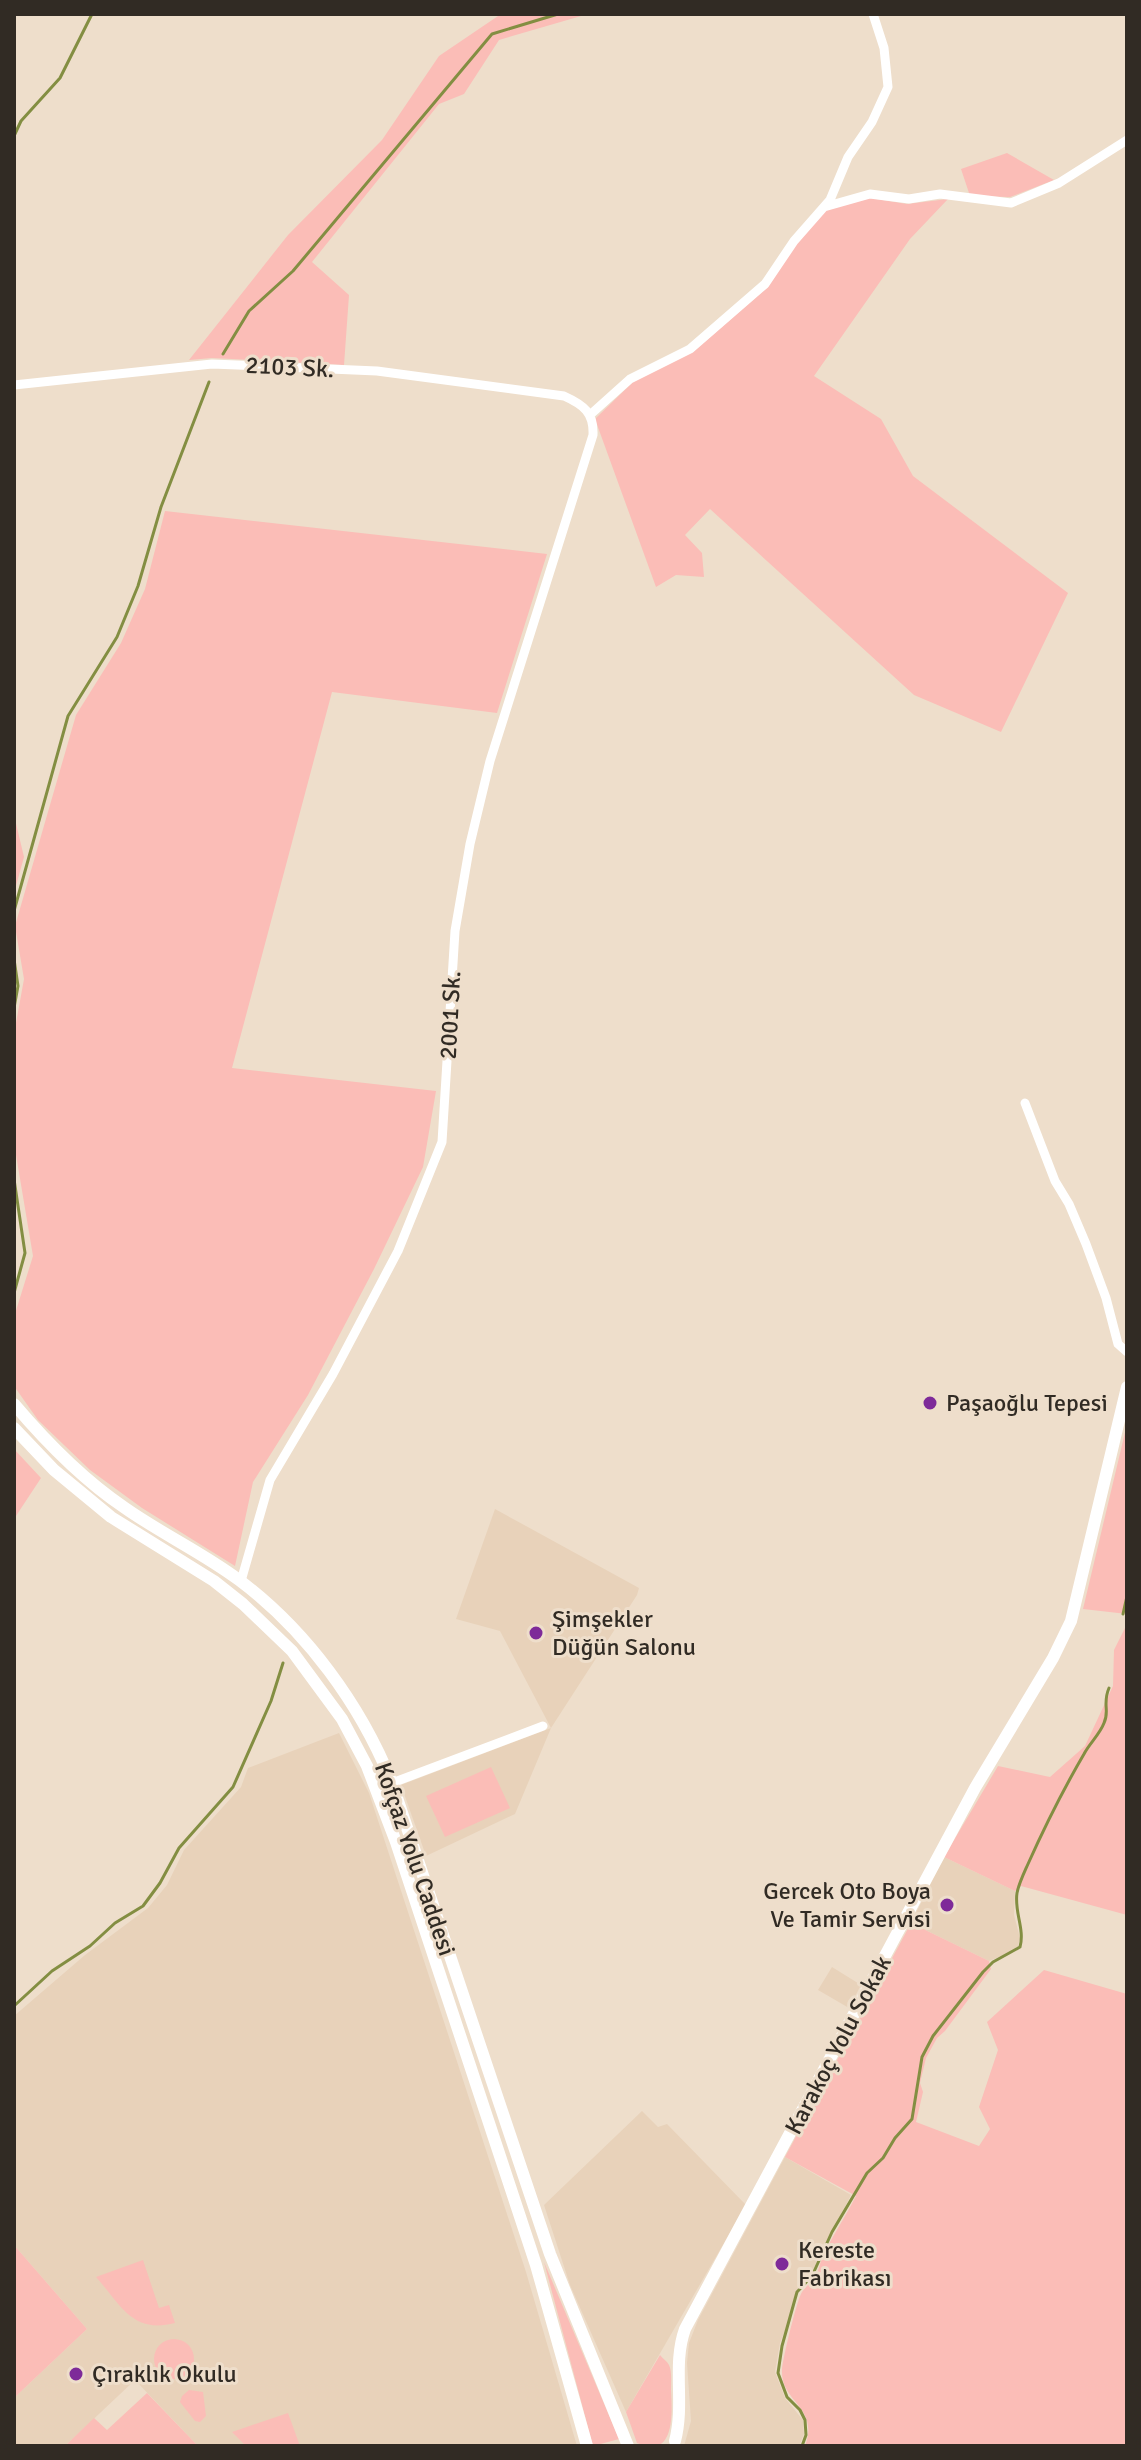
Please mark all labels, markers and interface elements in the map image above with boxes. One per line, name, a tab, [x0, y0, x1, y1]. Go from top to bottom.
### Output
street label: 2103 Sk.	[245, 350, 335, 384]
street label: 2001 Sk.	[433, 970, 467, 1060]
place label: Paşaoğlu Tepesi	[946, 1388, 1108, 1418]
marker: Paşaoğlu Tepesi	[921, 1394, 939, 1412]
place label: Şimşekler Düğün Salonu	[552, 1604, 696, 1662]
marker: Şimşekler Düğün Salonu	[527, 1624, 545, 1642]
street label: Kofçaz Yolu Caddesi	[368, 1758, 462, 1960]
place label: Gercek Oto Boya Ve Tamir Servisi	[763, 1876, 931, 1934]
marker: Gercek Oto Boya Ve Tamir Servisi	[938, 1896, 956, 1914]
street label: Karakoç Yolu Sokak	[778, 1950, 898, 2140]
place label: Kereste Fabrikası	[798, 2235, 892, 2293]
marker: Kereste Fabrikası	[773, 2255, 791, 2273]
place label: Çıraklık Okulu	[92, 2359, 237, 2389]
marker: Çıraklık Okulu	[67, 2365, 85, 2383]

